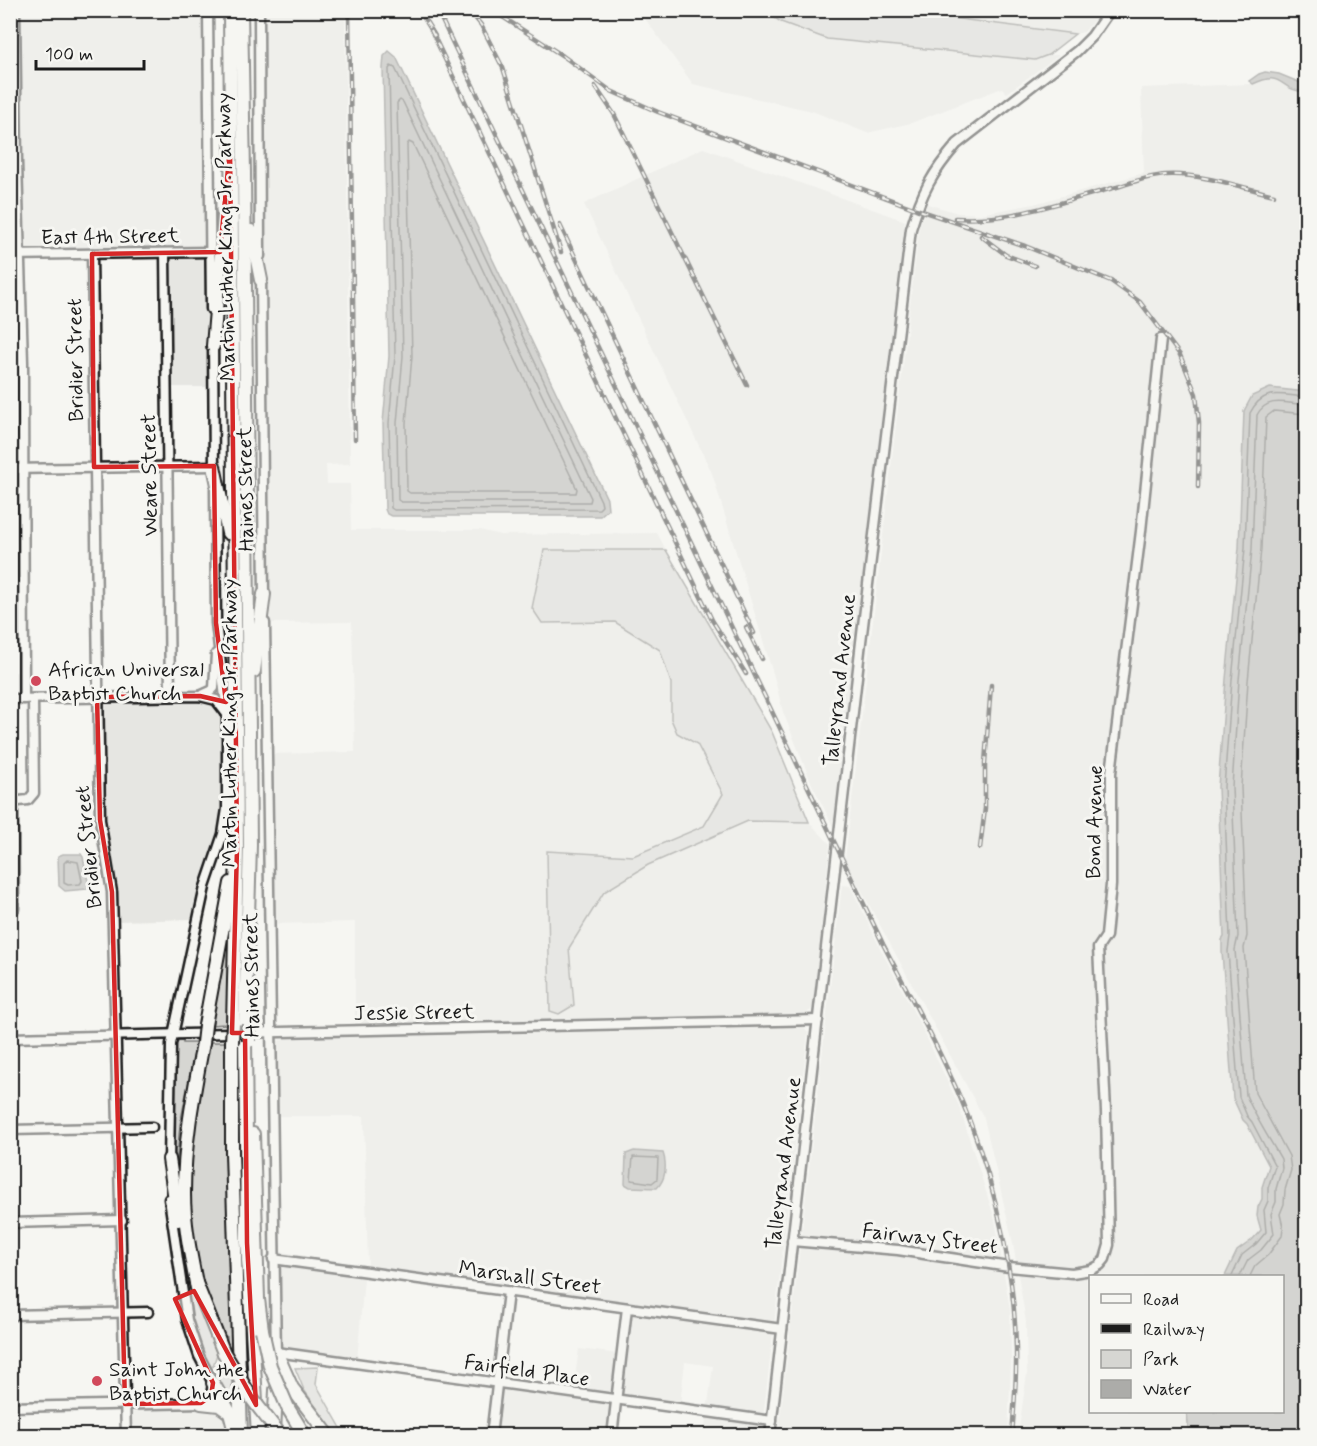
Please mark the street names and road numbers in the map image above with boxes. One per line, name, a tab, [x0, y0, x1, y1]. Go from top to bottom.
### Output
street label: Martin Luther King Jr. Parkway	[209, 92, 243, 382]
street label: East 4th Street	[41, 222, 180, 252]
street label: Bridier Street	[61, 298, 91, 422]
street label: Weare Street	[135, 413, 165, 537]
street label: Haines Street	[231, 426, 261, 552]
street label: Martin Luther King Jr. Parkway	[216, 579, 244, 867]
street label: Talleyrand Avenue	[817, 592, 863, 768]
street label: Bond Avenue	[1080, 765, 1110, 879]
street label: Bridier Street	[69, 784, 109, 910]
street label: Haines Street	[237, 912, 267, 1038]
street label: Jessie Street	[353, 998, 475, 1028]
street label: Talleyrand Avenue	[760, 1075, 808, 1251]
street label: Fairway Street	[860, 1217, 999, 1261]
street label: Marshall Street	[457, 1254, 603, 1302]
street label: Fairfield Place	[462, 1348, 591, 1394]

